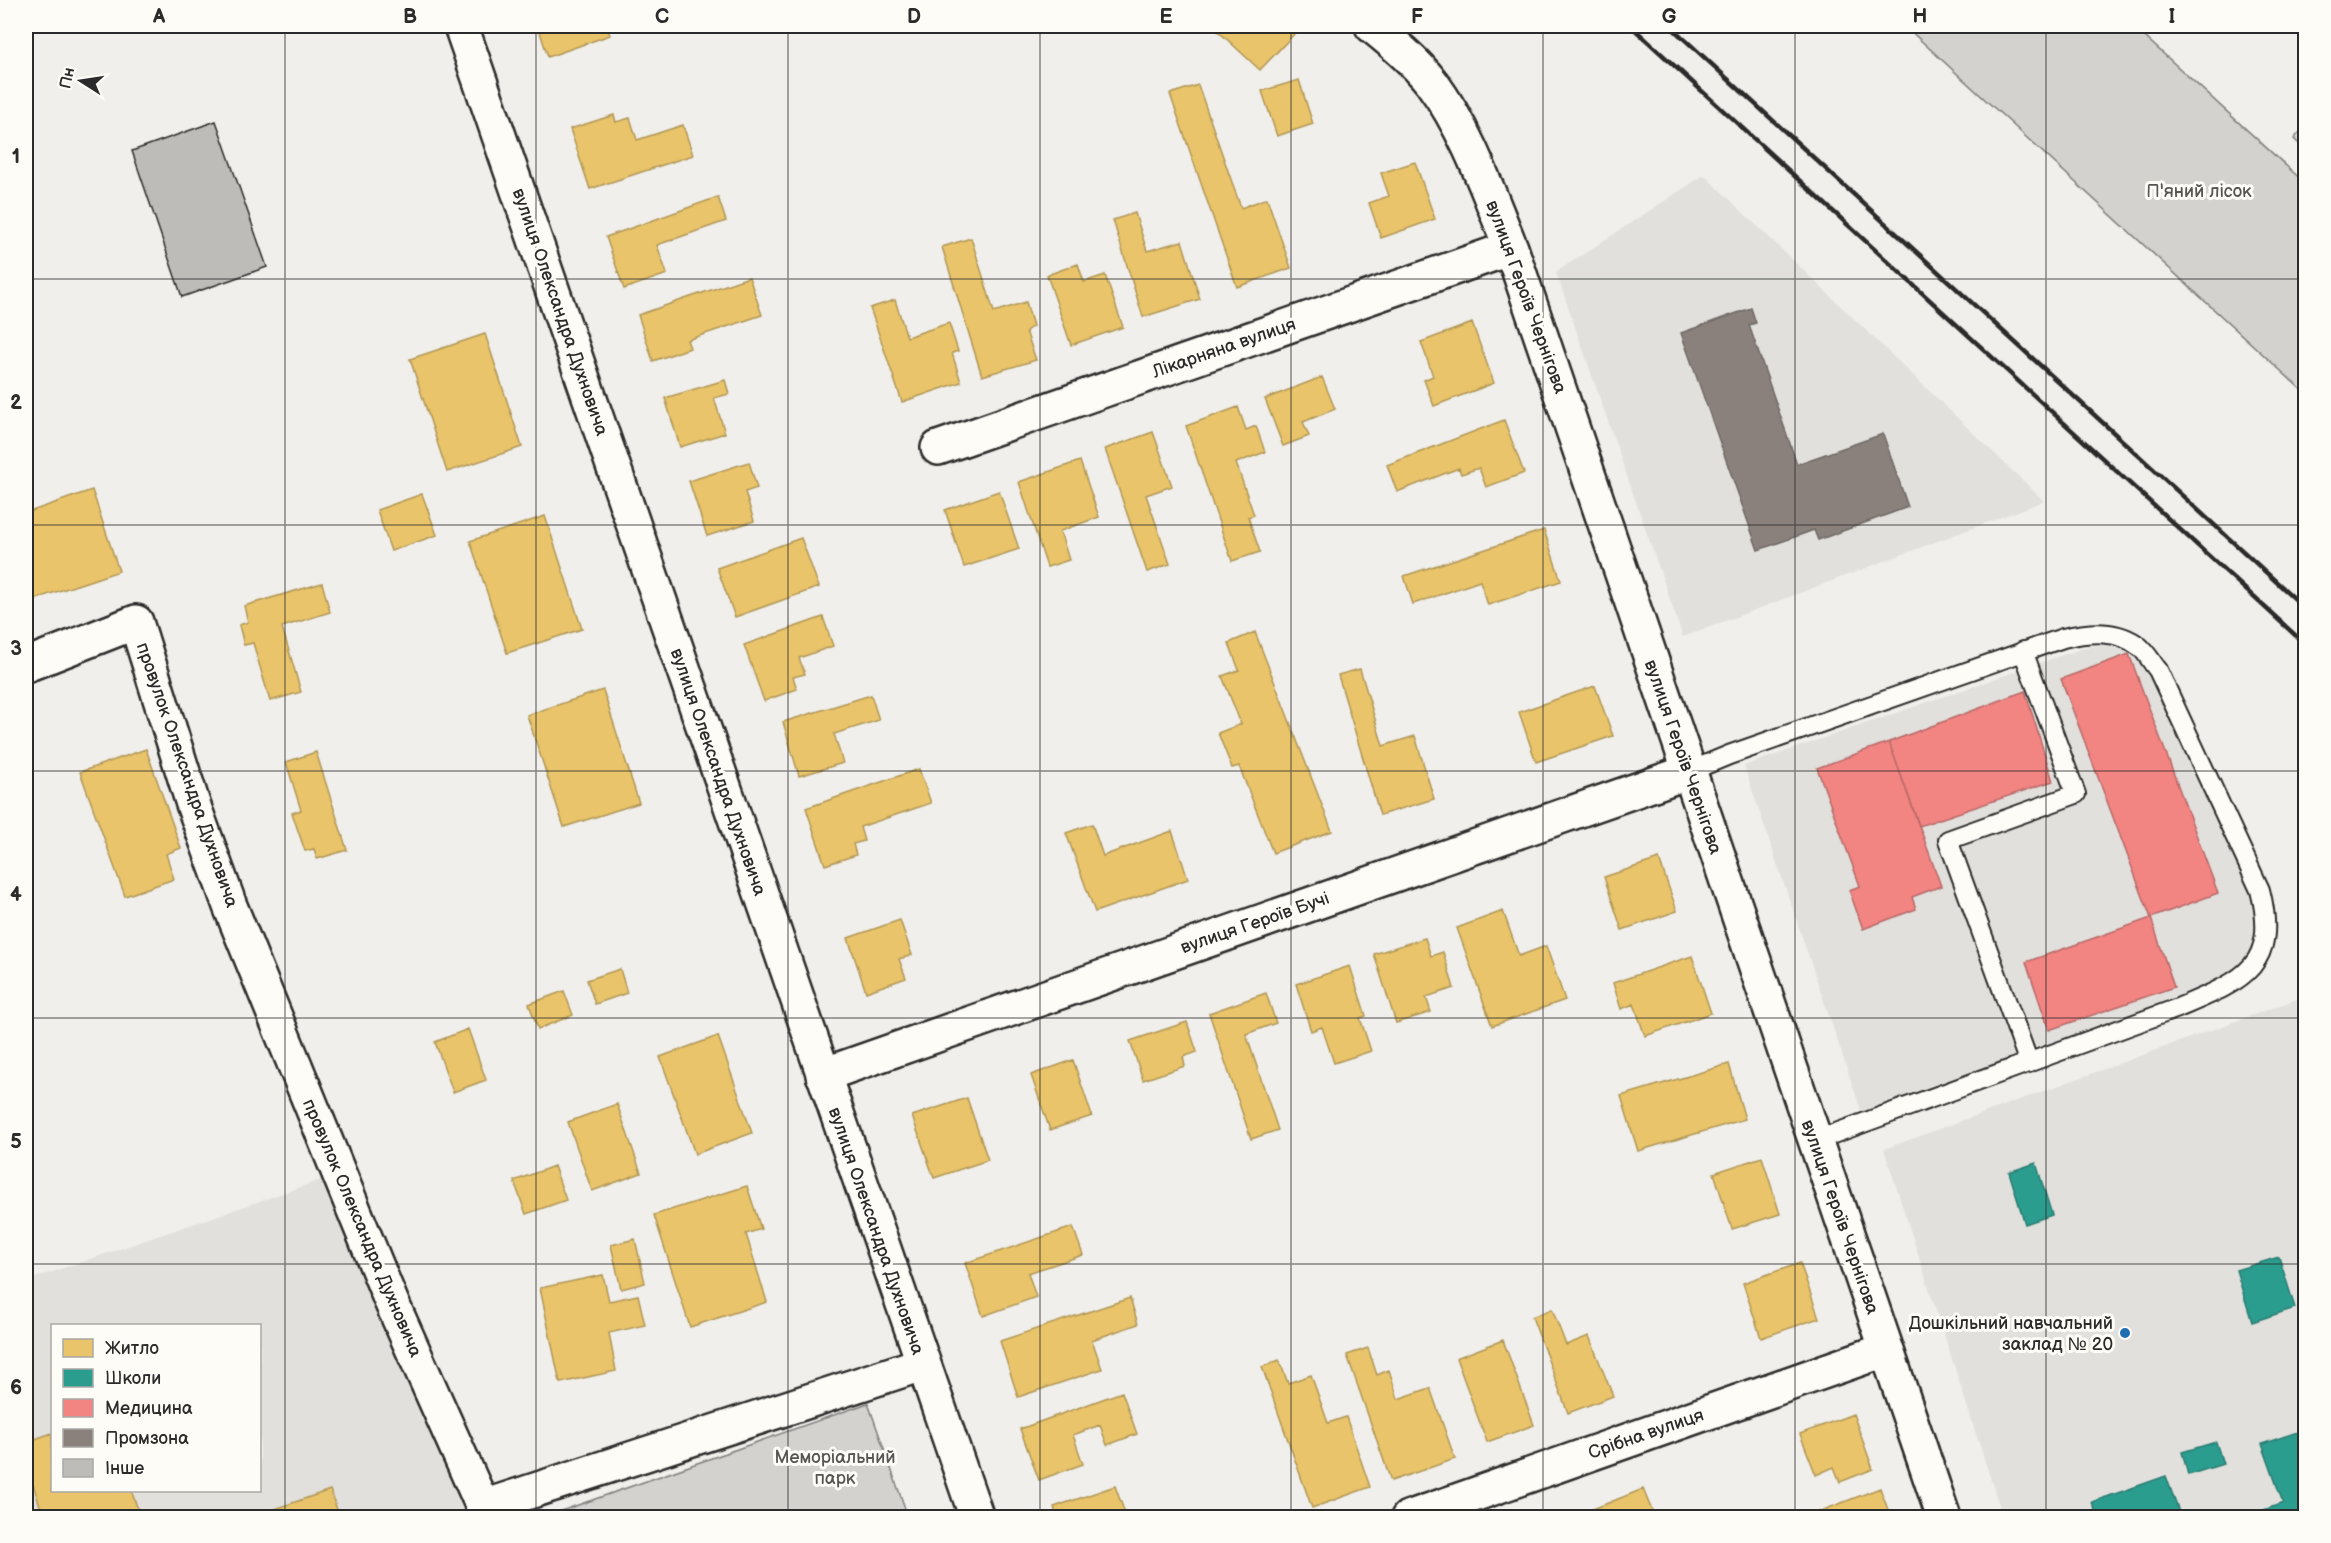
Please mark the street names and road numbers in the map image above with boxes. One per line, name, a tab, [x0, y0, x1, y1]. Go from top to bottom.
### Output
street label: вулиця Олександра Духновича	[508, 186, 612, 439]
street label: вулиця Героїв Чернігова	[1481, 197, 1571, 397]
street label: Лікарняна вулиця	[1149, 314, 1299, 383]
street label: провулок Олександра Духновича	[132, 640, 242, 910]
street label: вулиця Олександра Духновича	[666, 646, 770, 899]
street label: вулиця Героїв Чернігова	[1640, 657, 1726, 857]
street label: вулиця Героїв Бучі	[1178, 888, 1332, 958]
street label: провулок Олександра Духновича	[298, 1096, 426, 1361]
street label: вулиця Олександра Духновича	[824, 1105, 928, 1358]
street label: вулиця Героїв Чернігова	[1797, 1117, 1883, 1317]
street label: Срібна вулиця	[1585, 1404, 1707, 1464]

